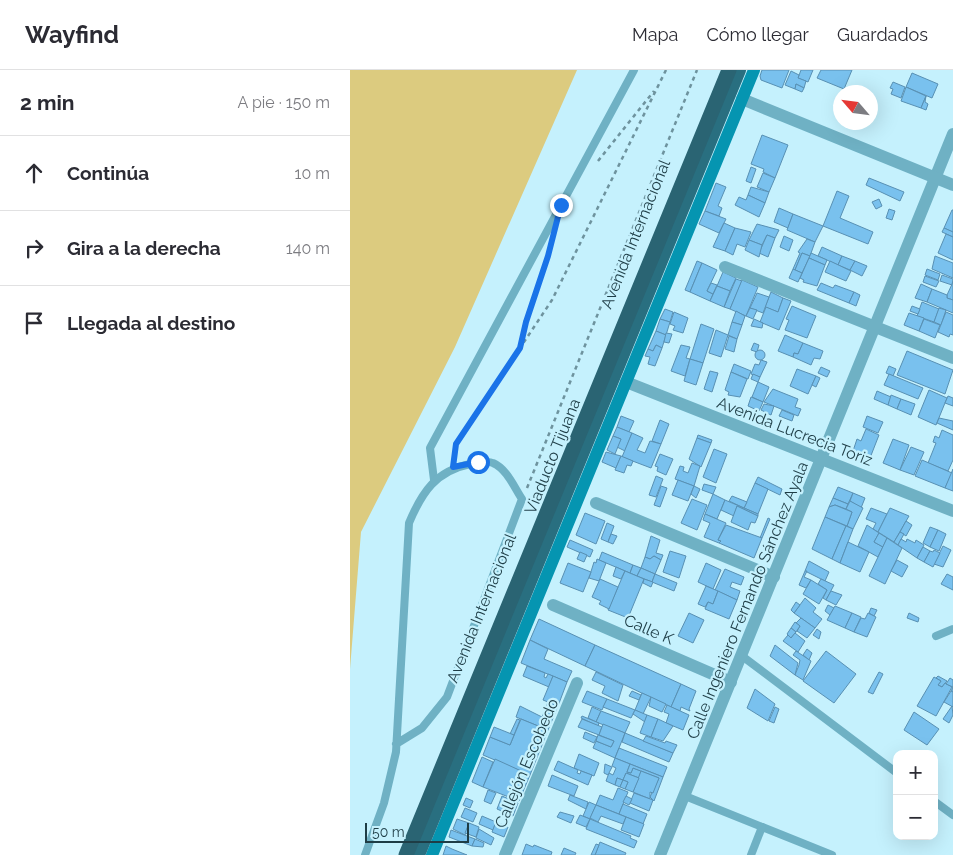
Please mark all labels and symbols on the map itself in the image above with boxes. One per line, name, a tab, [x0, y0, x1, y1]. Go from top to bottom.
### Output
north arrow	[833, 85, 878, 130]
street label: Avenida Internacional	[597, 156, 674, 312]
route end	[550, 194, 573, 217]
street label: Avenida Lucrecia Toriz	[714, 393, 875, 470]
street label: Viaducto Tijuana	[521, 396, 584, 517]
route start	[467, 451, 490, 474]
street label: Calle Ingeniero Fernando Sánchez Ayala	[683, 459, 812, 742]
street label: Avenida Internacional	[443, 530, 520, 686]
street label: Calle K	[621, 611, 677, 649]
street label: Callejón Escobedo	[491, 696, 562, 831]
scale bar	[365, 820, 469, 843]

